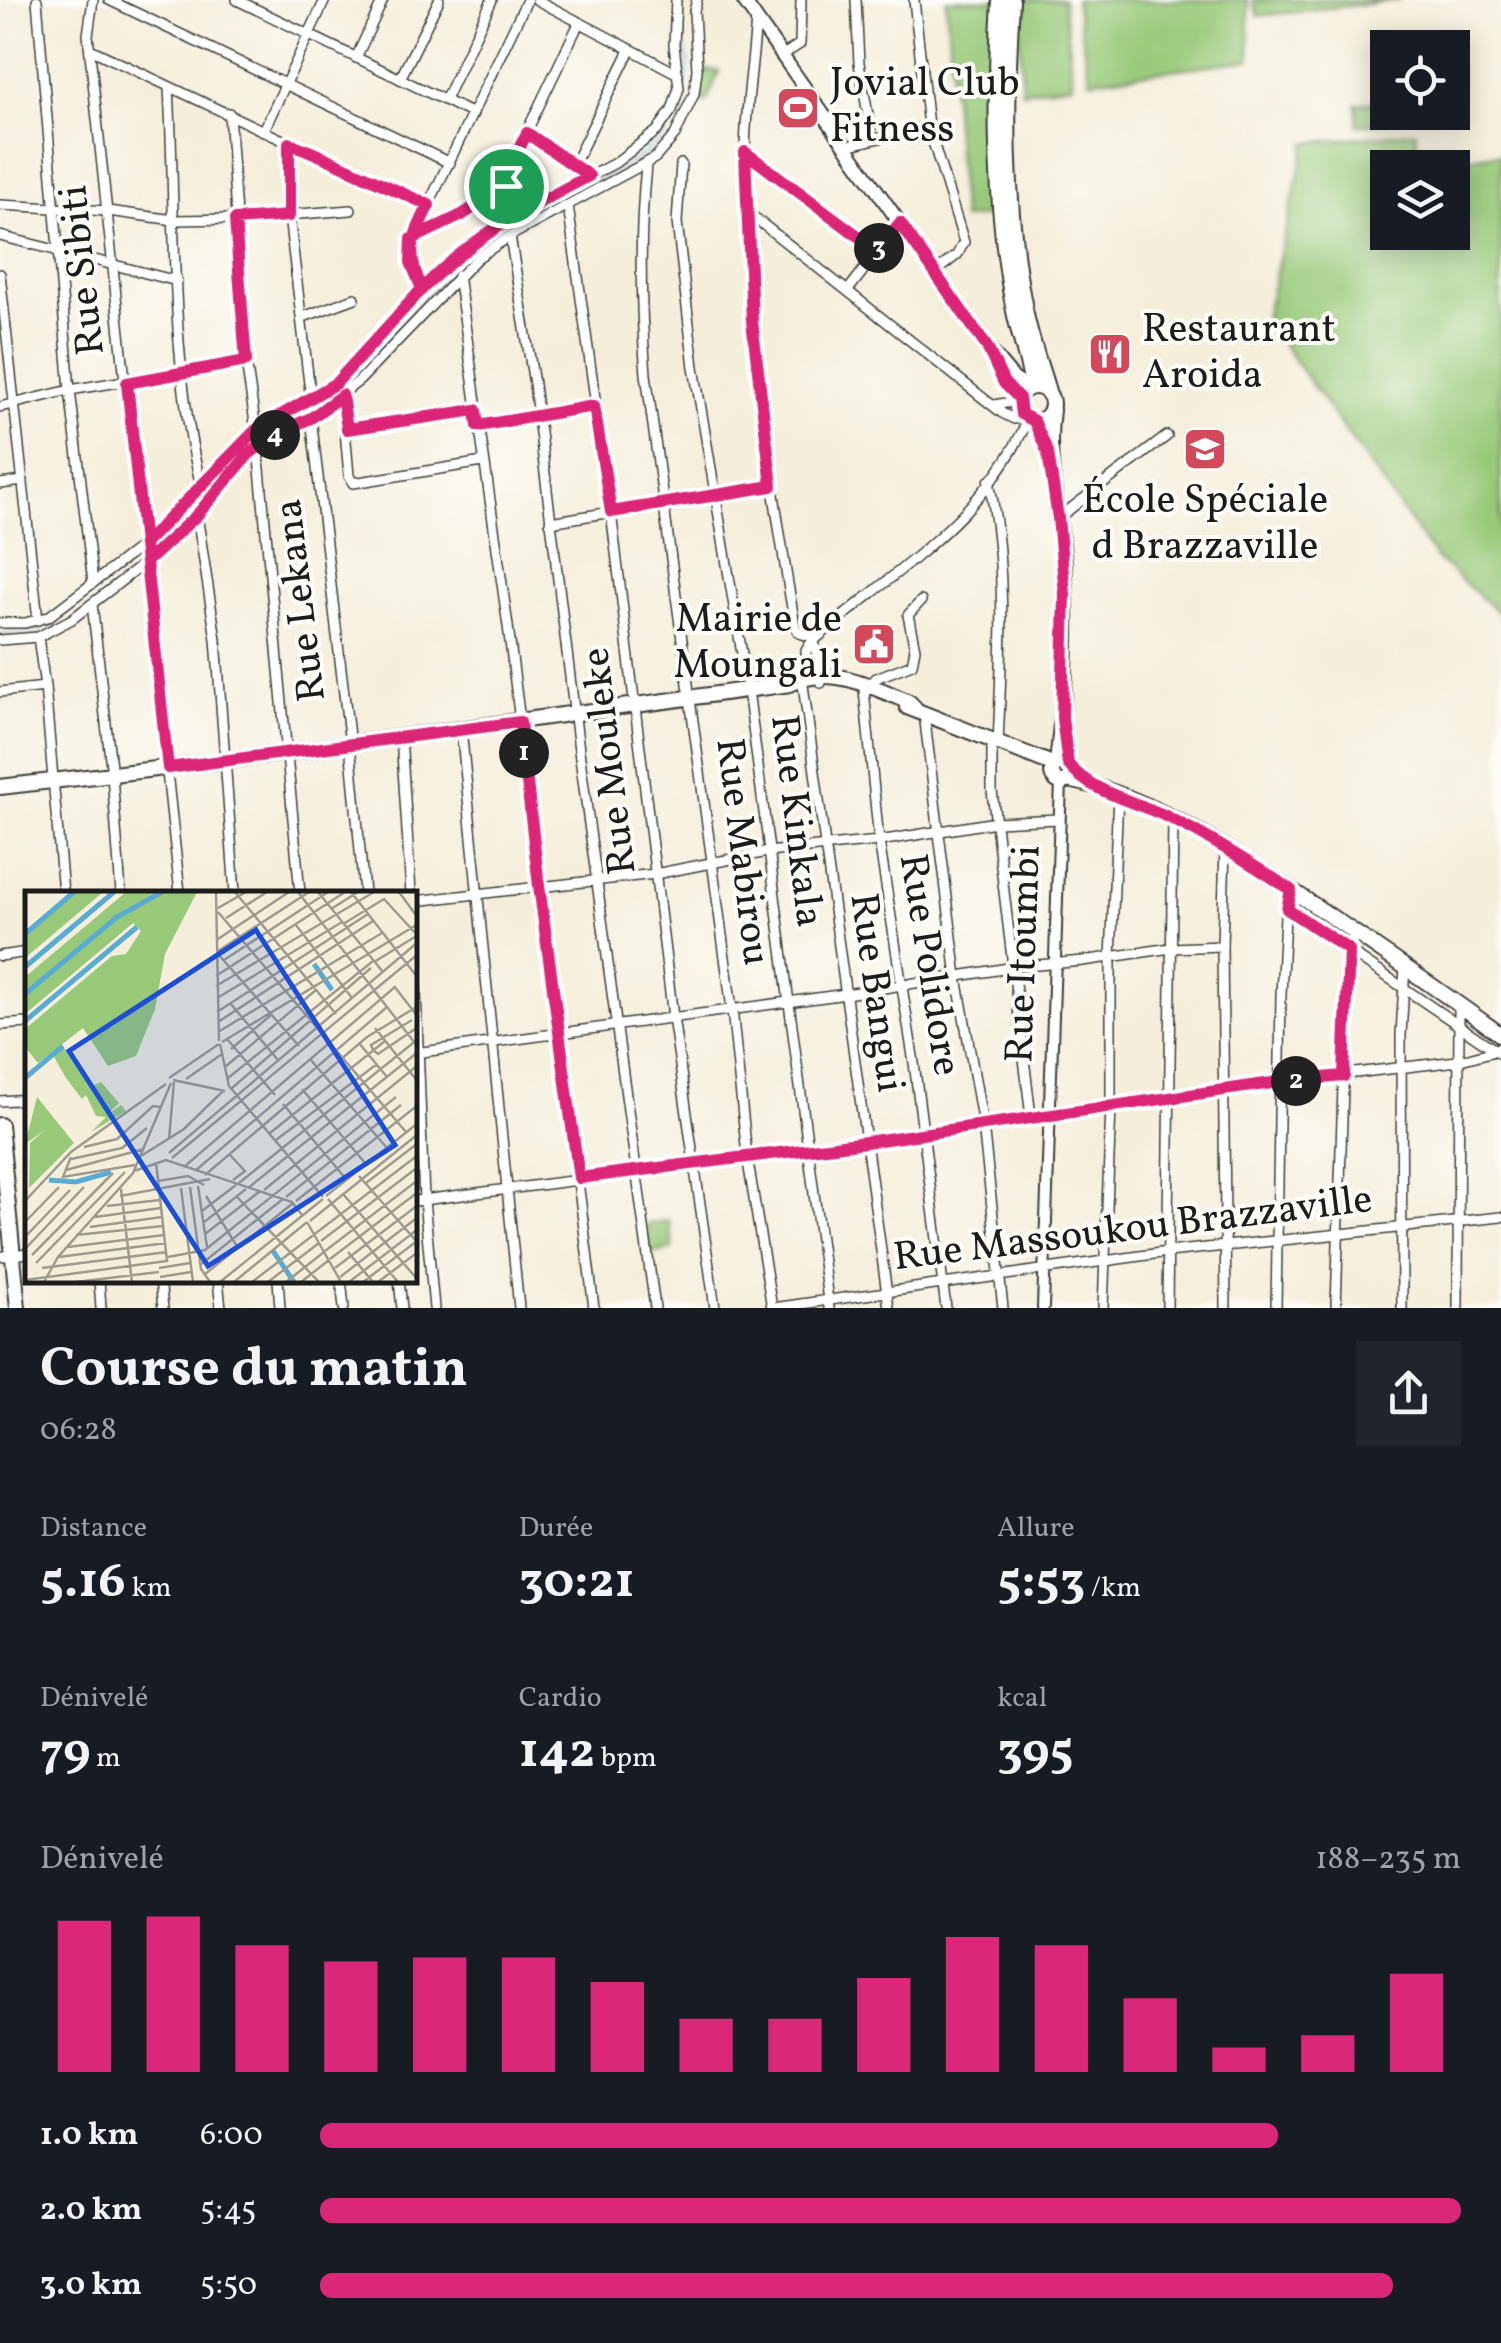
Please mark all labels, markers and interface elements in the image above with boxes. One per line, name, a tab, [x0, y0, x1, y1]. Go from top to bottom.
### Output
map controls	[1370, 30, 1470, 250]
button: locate	[1370, 30, 1470, 130]
place label: Jovial Club Fitness	[830, 57, 1020, 159]
sports icon: Jovial Club Fitness	[775, 85, 821, 131]
pin	[464, 144, 549, 229]
button: layers	[1370, 150, 1470, 250]
icon: arrive	[479, 159, 534, 214]
street label: Rue Sibiti	[47, 182, 121, 358]
pin: 3	[854, 223, 904, 273]
text: 3	[872, 228, 886, 267]
place label: Restaurant Aroida	[1142, 303, 1336, 405]
restaurant icon: Restaurant Aroida	[1087, 331, 1133, 377]
pin: 4	[250, 410, 300, 460]
text: 4	[267, 415, 283, 454]
school or university icon: École Spéciale d Brazzaville	[1182, 426, 1228, 472]
place label: École Spéciale d Brazzaville	[1082, 474, 1328, 576]
street label: Rue Lekana	[262, 495, 342, 705]
place label: Mairie de Moungali	[673, 593, 842, 695]
public building icon: Mairie de Moungali	[851, 621, 897, 667]
street label: Rue Mouleke	[569, 644, 653, 878]
street label: Rue Kinkala	[754, 712, 836, 930]
pin: 1	[499, 728, 549, 778]
text: 1	[518, 733, 530, 772]
street label: Rue Mabirou	[699, 735, 783, 969]
street label: Rue Itoumbi	[993, 844, 1057, 1064]
street label: Rue Polidore	[883, 850, 973, 1080]
street label: Rue Bangui	[833, 890, 917, 1096]
inset map	[25, 891, 418, 1283]
pin: 2	[1271, 1056, 1321, 1106]
text: 2	[1289, 1061, 1303, 1100]
street label: Rue Massoukou Brazzaville	[891, 1173, 1375, 1287]
text: Course du matin	[40, 1333, 468, 1409]
button: share	[1356, 1341, 1461, 1446]
text: 06:28	[40, 1409, 117, 1453]
text: Distance	[40, 1509, 147, 1548]
text: Durée	[519, 1509, 593, 1548]
text: Allure	[997, 1509, 1075, 1548]
text: 5.16	[40, 1548, 126, 1618]
text: 30:21	[519, 1548, 635, 1618]
text: 5:53	[997, 1548, 1085, 1618]
text: km	[126, 1569, 171, 1608]
text: /km	[1085, 1569, 1141, 1608]
text: Dénivelé	[40, 1679, 148, 1718]
text: Cardio	[519, 1679, 602, 1718]
text: kcal	[997, 1679, 1047, 1718]
text: 79	[40, 1718, 90, 1788]
text: 142	[519, 1718, 595, 1788]
text: 395	[997, 1718, 1073, 1788]
text: m	[90, 1739, 121, 1778]
text: bpm	[595, 1739, 657, 1778]
text: Dénivelé	[40, 1838, 164, 1882]
text: 188–235 m	[1315, 1838, 1461, 1882]
text: 1.0 km	[40, 2114, 138, 2158]
text: 6:00	[200, 2114, 263, 2158]
text: 2.0 km	[40, 2189, 142, 2233]
text: 5:45	[200, 2189, 256, 2233]
text: 3.0 km	[40, 2264, 142, 2308]
text: 5:50	[200, 2264, 257, 2308]

